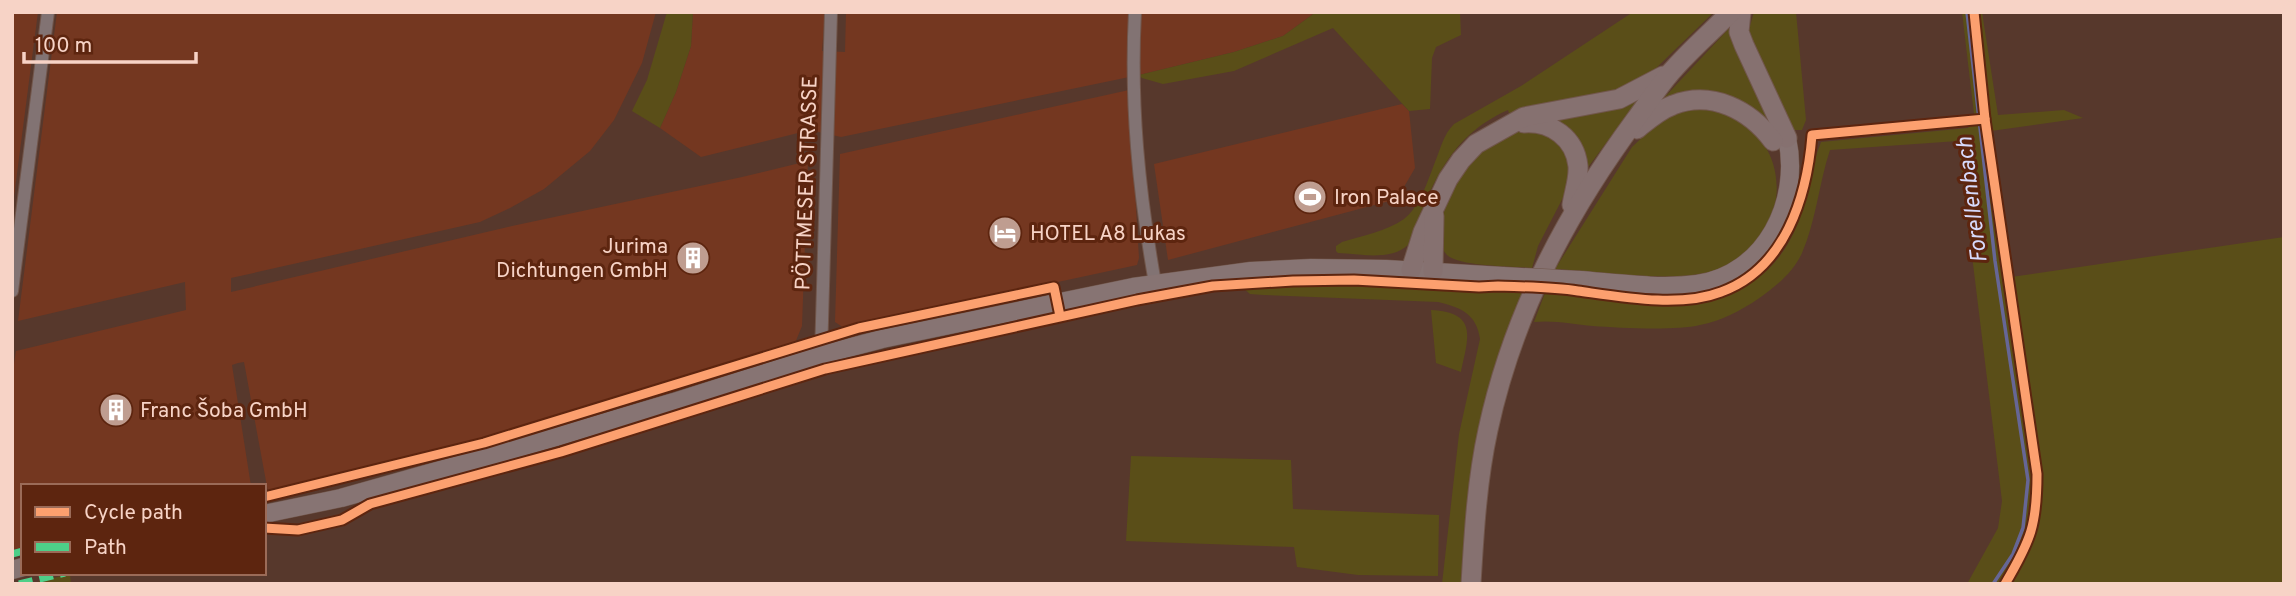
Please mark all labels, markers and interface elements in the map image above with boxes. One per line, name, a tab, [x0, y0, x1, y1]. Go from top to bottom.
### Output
scale bar	[24, 21, 196, 65]
text: 100 m	[35, 33, 92, 60]
street label: PÖTTMESER STRASSE	[790, 75, 825, 291]
water label: Forellenbach	[1951, 134, 1996, 264]
sports icon: Iron Palace	[1291, 178, 1329, 216]
place label: Iron Palace	[1334, 185, 1439, 212]
hotel icon: HOTEL A8 Lukas	[986, 214, 1024, 252]
place label: HOTEL A8 Lukas	[1030, 221, 1186, 248]
place label: Jurima Dichtungen GmbH	[496, 234, 668, 285]
building icon: Jurima Dichtungen GmbH	[674, 239, 712, 277]
building icon: Franc Šoba GmbH	[97, 391, 135, 429]
place label: Franc Šoba GmbH	[140, 397, 308, 425]
legend	[21, 484, 266, 575]
text: Cycle path	[84, 500, 183, 527]
text: Path	[84, 535, 127, 562]

